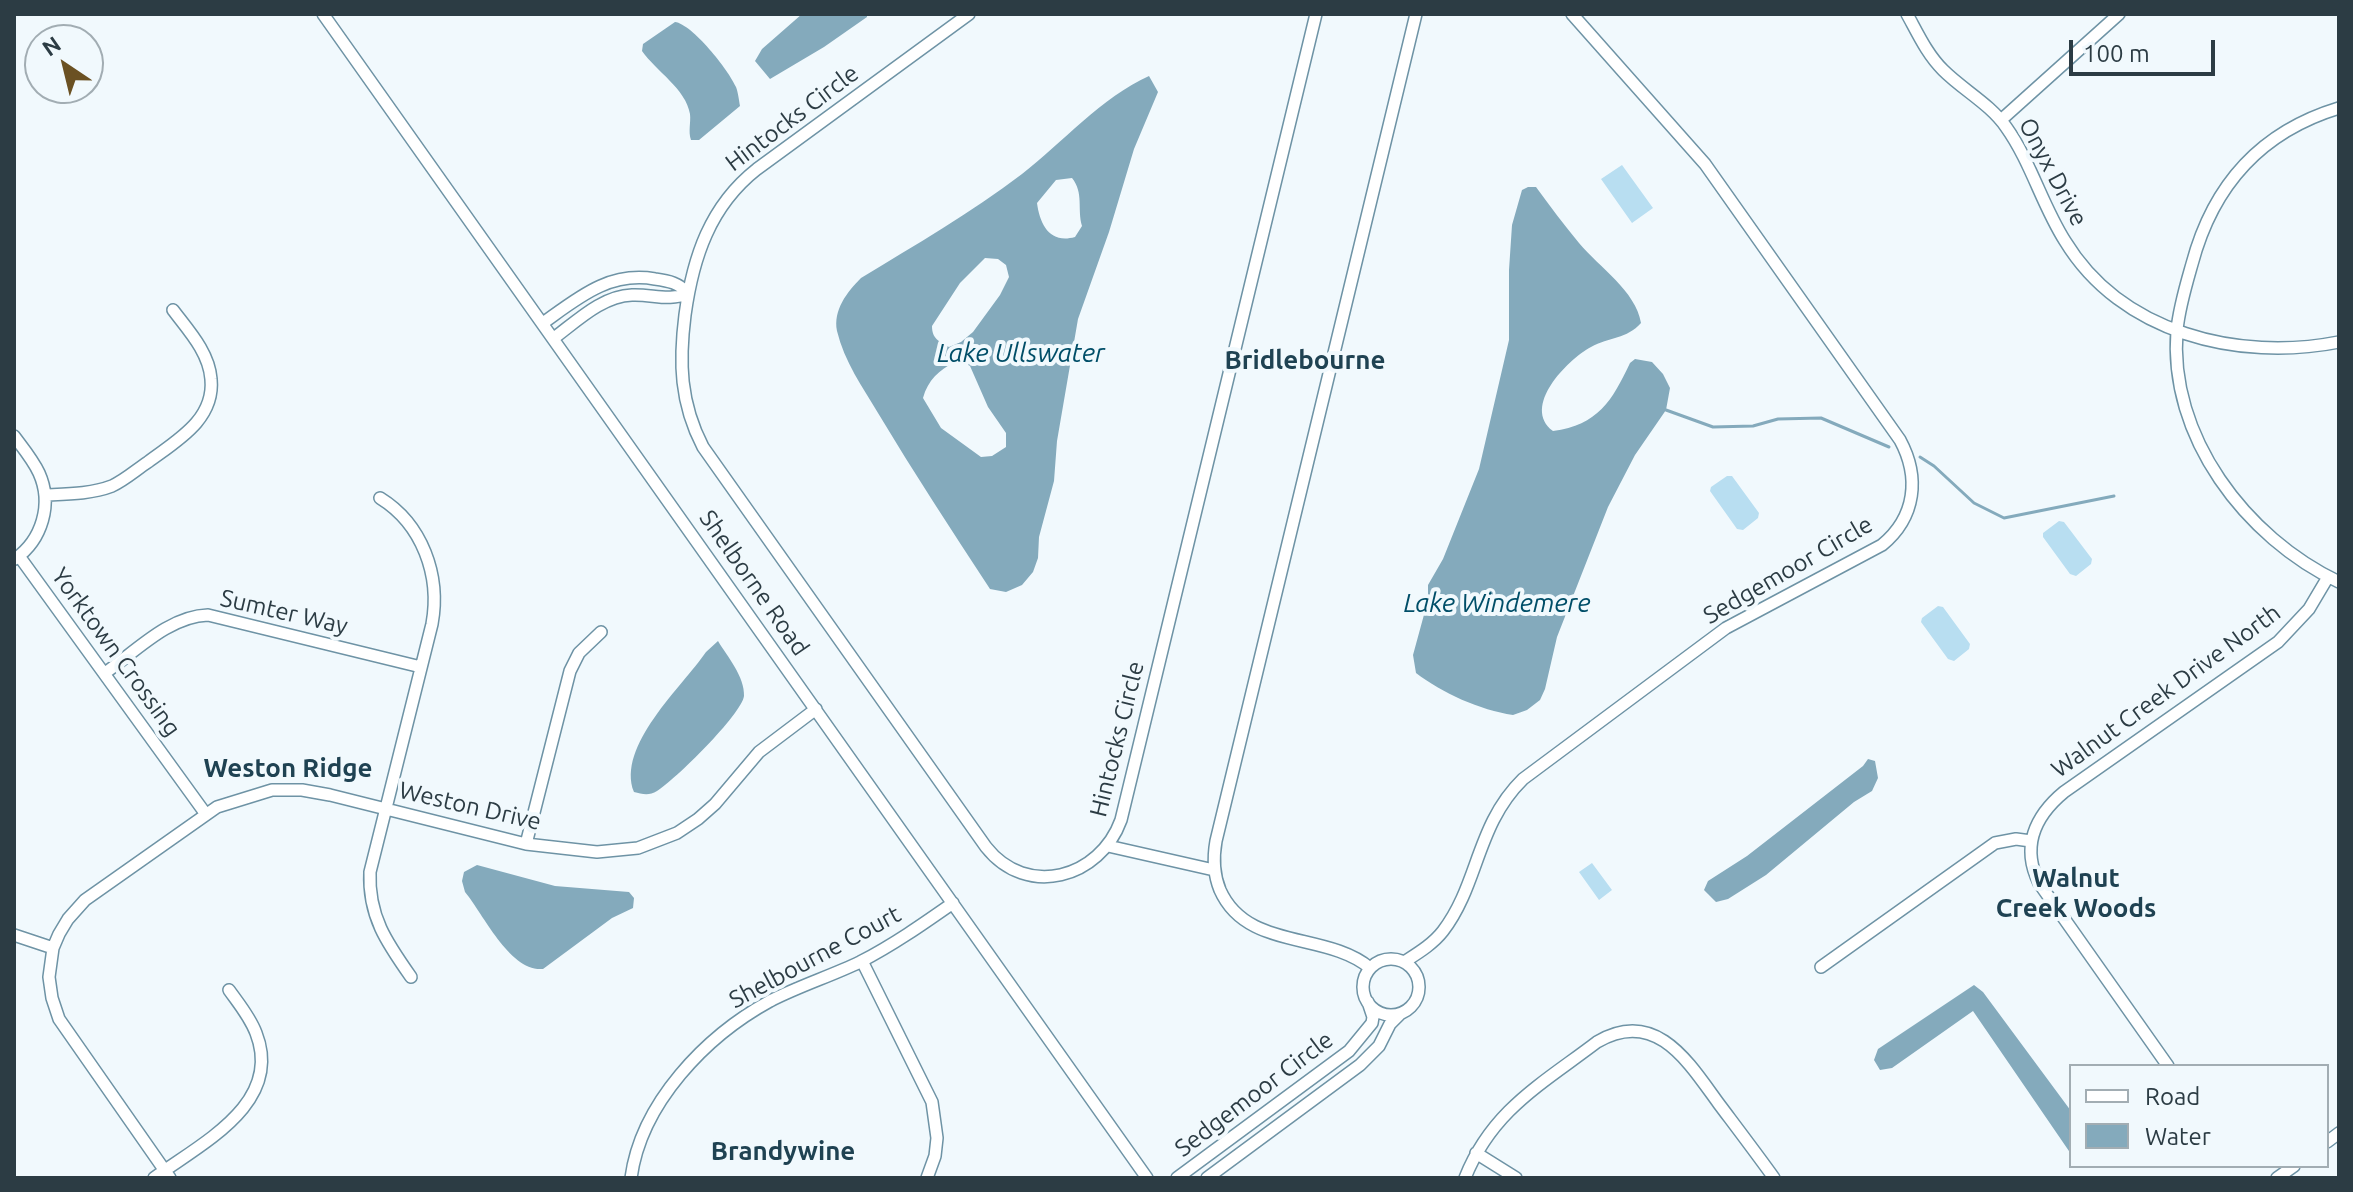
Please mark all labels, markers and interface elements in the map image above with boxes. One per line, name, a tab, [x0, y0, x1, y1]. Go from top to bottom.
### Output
north arrow	[24, 24, 104, 104]
scale bar	[2073, 24, 2219, 74]
text: N	[37, 31, 65, 61]
text: 100 m	[2083, 40, 2150, 67]
street label: Hintocks Circle	[720, 59, 864, 177]
street label: Onyx Drive	[2012, 113, 2094, 231]
water label: Lake Ullswater	[937, 337, 1105, 369]
district label: Bridlebourne	[1225, 344, 1385, 376]
street label: Shelborne Road	[693, 505, 815, 661]
street label: Sedgemoor Circle	[1698, 510, 1878, 630]
street label: Yorktown Crossing	[45, 562, 187, 742]
street label: Sumter Way	[218, 583, 350, 641]
water label: Lake Windemere	[1403, 587, 1591, 619]
street label: Walnut Creek Drive North	[2046, 598, 2286, 784]
street label: Hintocks Circle	[1084, 658, 1150, 820]
district label: Weston Ridge	[204, 752, 372, 784]
street label: Weston Drive	[396, 776, 544, 836]
district label: Walnut Creek Woods	[1996, 862, 2156, 924]
street label: Shelbourne Court	[724, 900, 906, 1014]
street label: Sedgemoor Circle	[1169, 1025, 1339, 1163]
legend	[2069, 1064, 2329, 1168]
text: Road	[2145, 1083, 2200, 1110]
text: Water	[2145, 1123, 2211, 1150]
district label: Brandywine	[711, 1135, 855, 1167]

